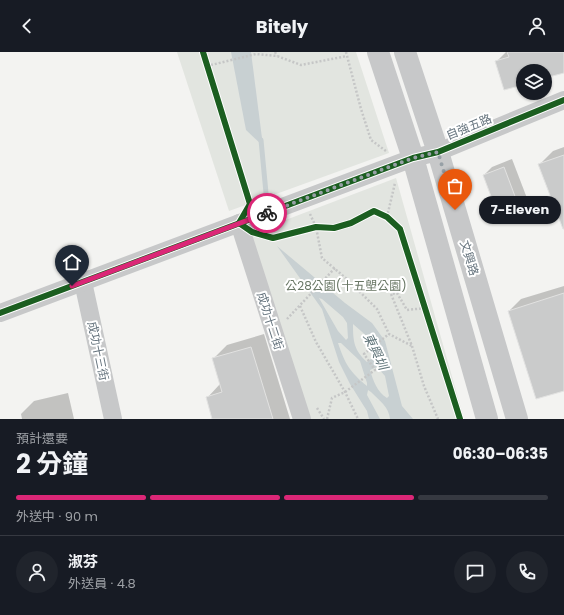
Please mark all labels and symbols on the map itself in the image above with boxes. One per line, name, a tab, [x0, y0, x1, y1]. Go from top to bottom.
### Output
street label: 自強五路	[443, 110, 494, 143]
pin	[438, 169, 472, 210]
courier	[247, 193, 287, 233]
callout: 7-Eleven	[479, 196, 561, 224]
street label: 文興路	[456, 238, 483, 278]
pin	[55, 245, 89, 286]
park label: 公28公園(十五塱公園)	[285, 277, 407, 294]
street label: 成功十二街	[253, 290, 288, 352]
street label: 成功十三街	[84, 320, 113, 382]
water label: 東興圳	[358, 330, 394, 375]

